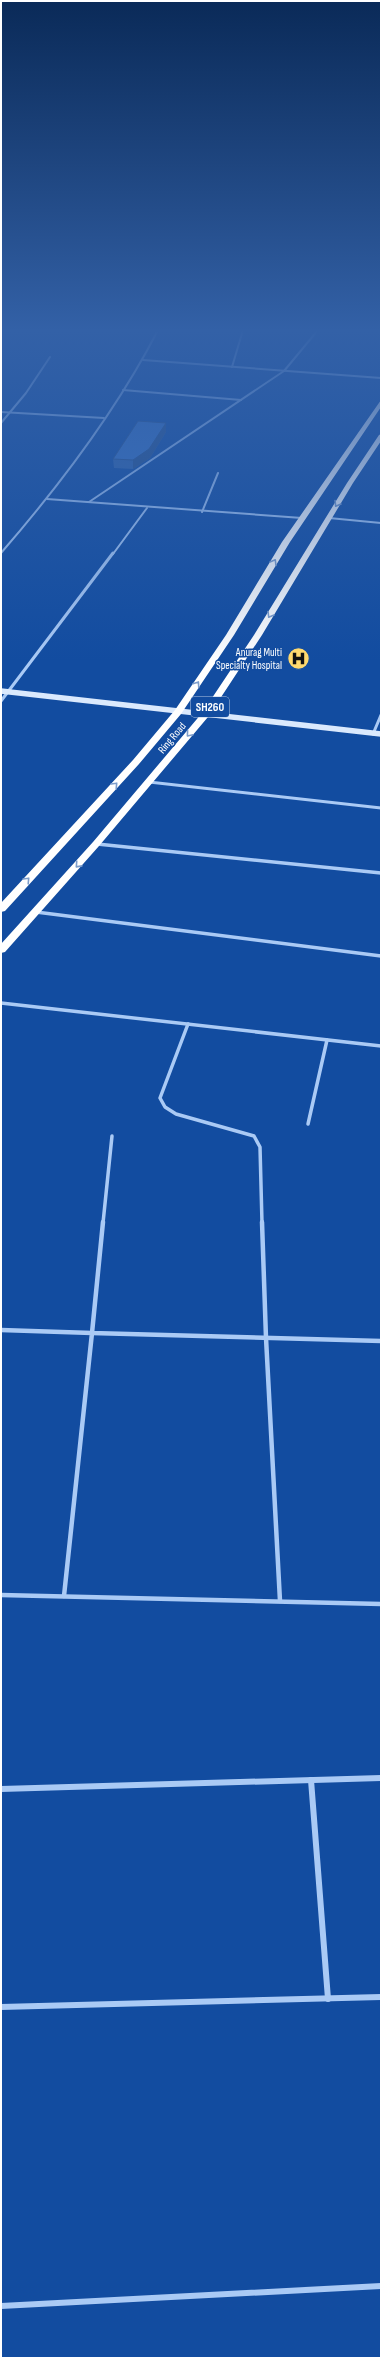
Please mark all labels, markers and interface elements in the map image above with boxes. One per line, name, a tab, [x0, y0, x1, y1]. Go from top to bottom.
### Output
one-way arrow	[335, 500, 342, 507]
one-way arrow	[270, 559, 277, 566]
one-way arrow	[268, 611, 275, 618]
hospital icon: Anurag Multi Specialty Hospital	[285, 645, 311, 671]
place label: Anurag Multi Specialty Hospital	[216, 646, 282, 672]
one-way arrow	[192, 681, 200, 688]
road number: SH260	[191, 697, 229, 717]
street label: Ring Road	[155, 720, 189, 756]
one-way arrow	[187, 729, 194, 737]
one-way arrow	[110, 782, 117, 789]
one-way arrow	[75, 860, 82, 868]
one-way arrow	[23, 878, 30, 885]

